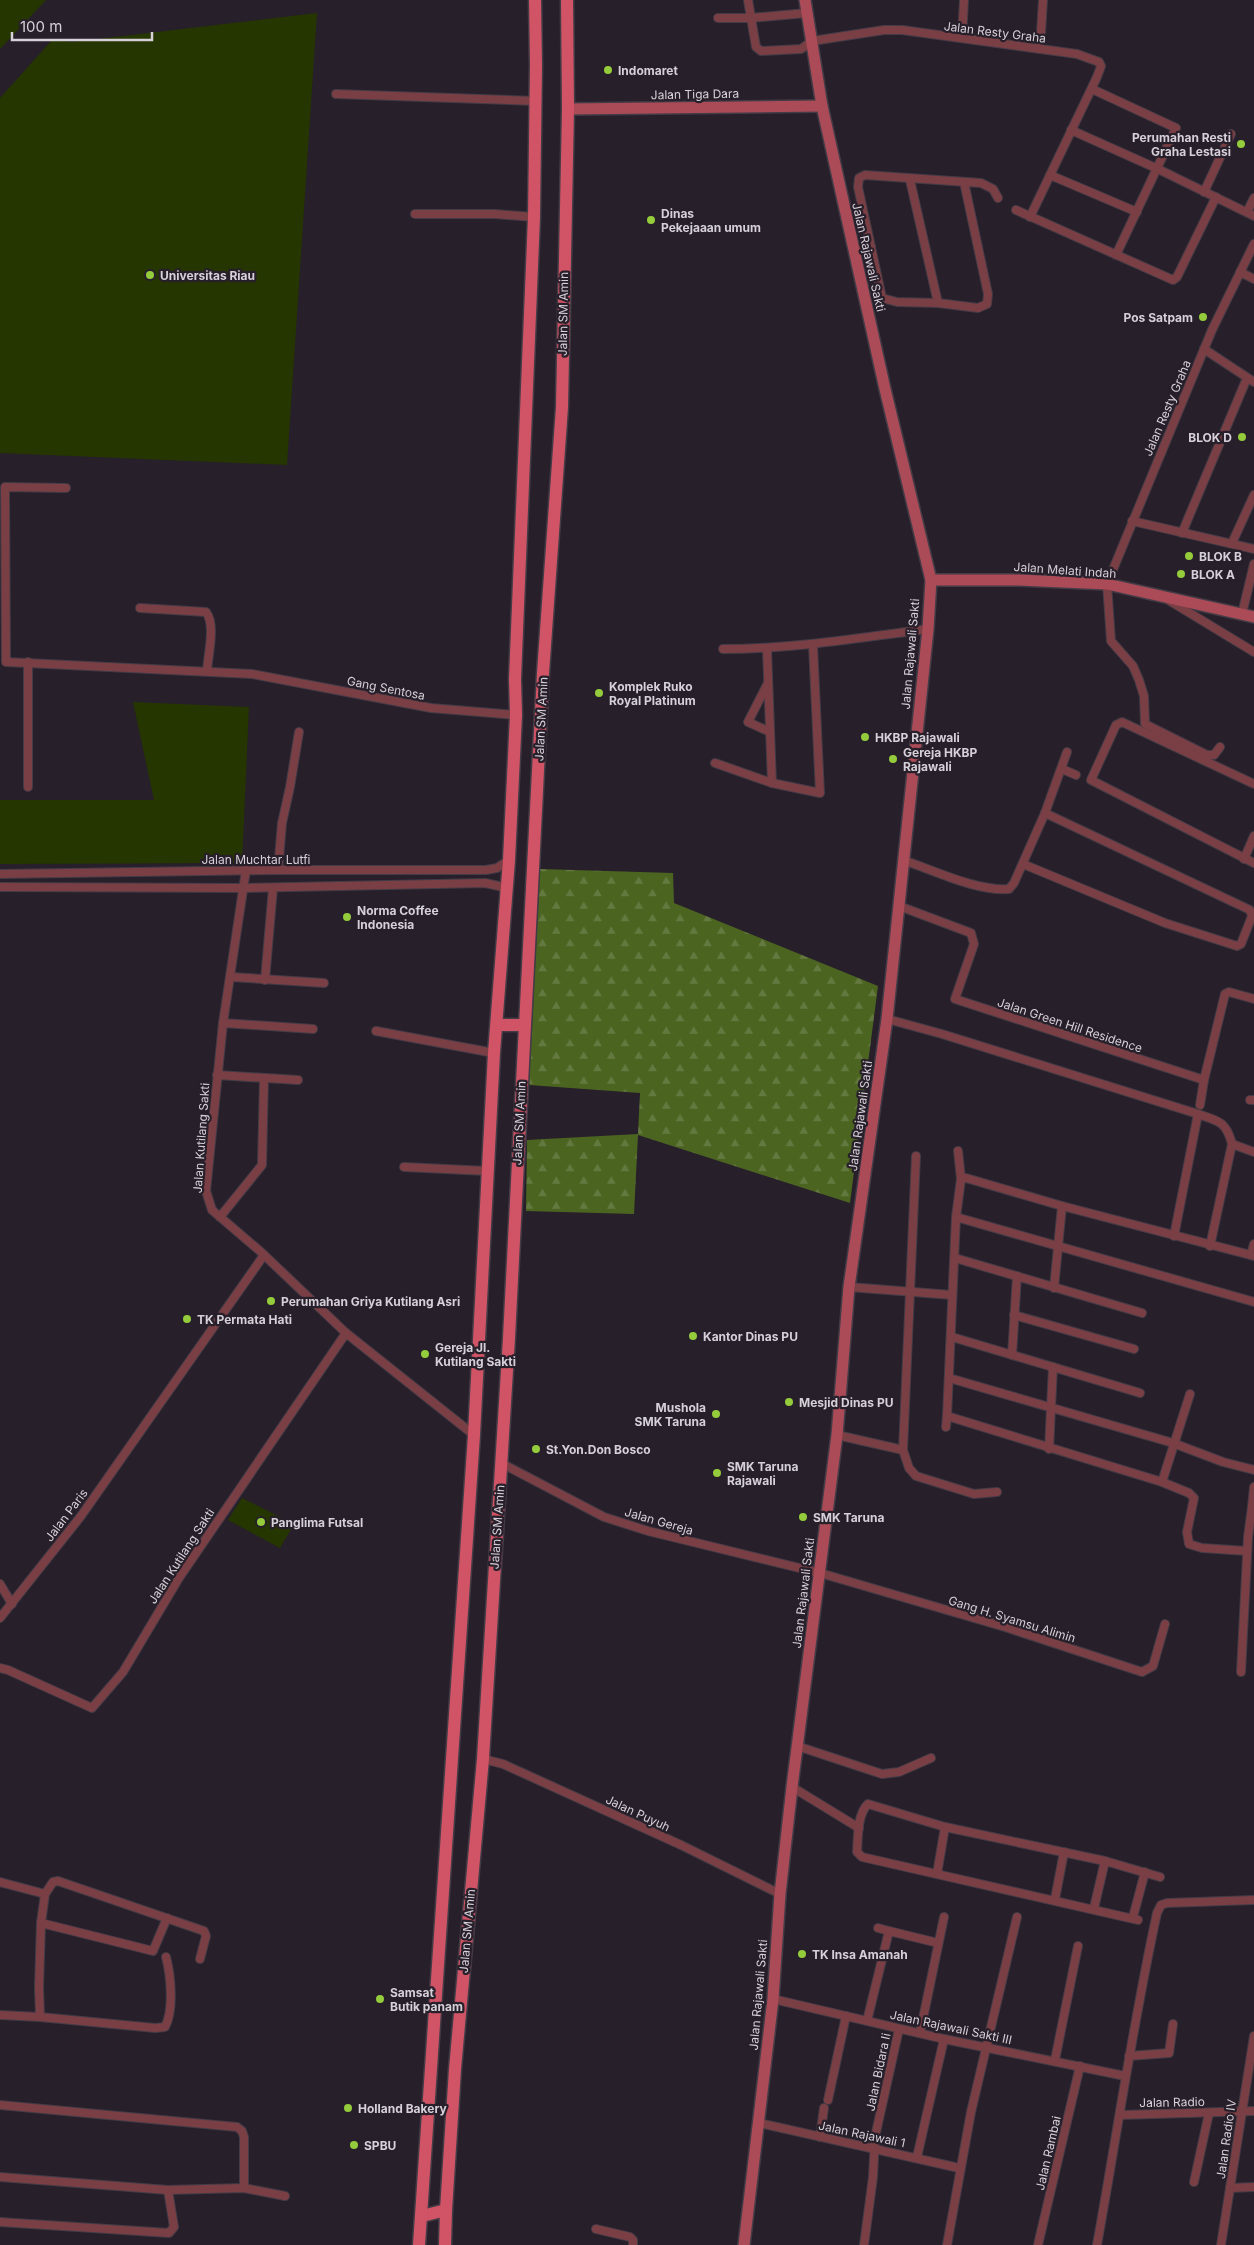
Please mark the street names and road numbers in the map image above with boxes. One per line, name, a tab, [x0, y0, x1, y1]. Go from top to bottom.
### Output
street label: Jalan Resty Graha	[943, 18, 1047, 46]
street label: Jalan Tiga Dara	[651, 86, 739, 102]
street label: Jalan Rajawali Sakti	[849, 201, 889, 313]
street label: Jalan SM Amin	[555, 272, 571, 356]
street label: Jalan Resty Graha	[1140, 358, 1194, 458]
street label: Jalan Melati Indah	[1013, 559, 1117, 581]
street label: Jalan Rajawali Sakti	[898, 598, 922, 710]
street label: Gang Sentosa	[346, 673, 426, 703]
street label: Jalan SM Amin	[531, 676, 551, 762]
street label: Jalan Muchtar Lutfi	[201, 852, 311, 867]
street label: Jalan Green Hill Residence	[996, 994, 1144, 1056]
street label: Jalan Rajawali Sakti	[845, 1060, 875, 1172]
street label: Jalan SM Amin	[509, 1080, 529, 1166]
street label: Jalan Kutilang Sakti	[190, 1082, 212, 1194]
street label: Jalan SM Amin	[487, 1484, 507, 1570]
street label: Jalan Paris	[41, 1486, 91, 1544]
street label: Jalan Gereja	[623, 1504, 695, 1538]
street label: Jalan Kutilang Sakti	[145, 1505, 217, 1606]
street label: Jalan Rajawali Sakti	[789, 1537, 817, 1649]
street label: Gang H. Syamsu Alimin	[947, 1592, 1077, 1646]
street label: Jalan Puyuh	[603, 1792, 673, 1834]
street label: Jalan SM Amin	[456, 1888, 478, 1974]
street label: Jalan Rajawali Sakti	[746, 1939, 770, 2051]
street label: Jalan Rajawali Sakti III	[889, 2007, 1013, 2047]
street label: Jalan Bidara Ii	[862, 2032, 894, 2112]
street label: Jalan Radio	[1139, 2094, 1205, 2110]
street label: Jalan Radio IV	[1213, 2098, 1239, 2180]
street label: Jalan Rambai	[1032, 2114, 1064, 2192]
street label: Jalan Rajawali 1	[817, 2117, 907, 2151]

